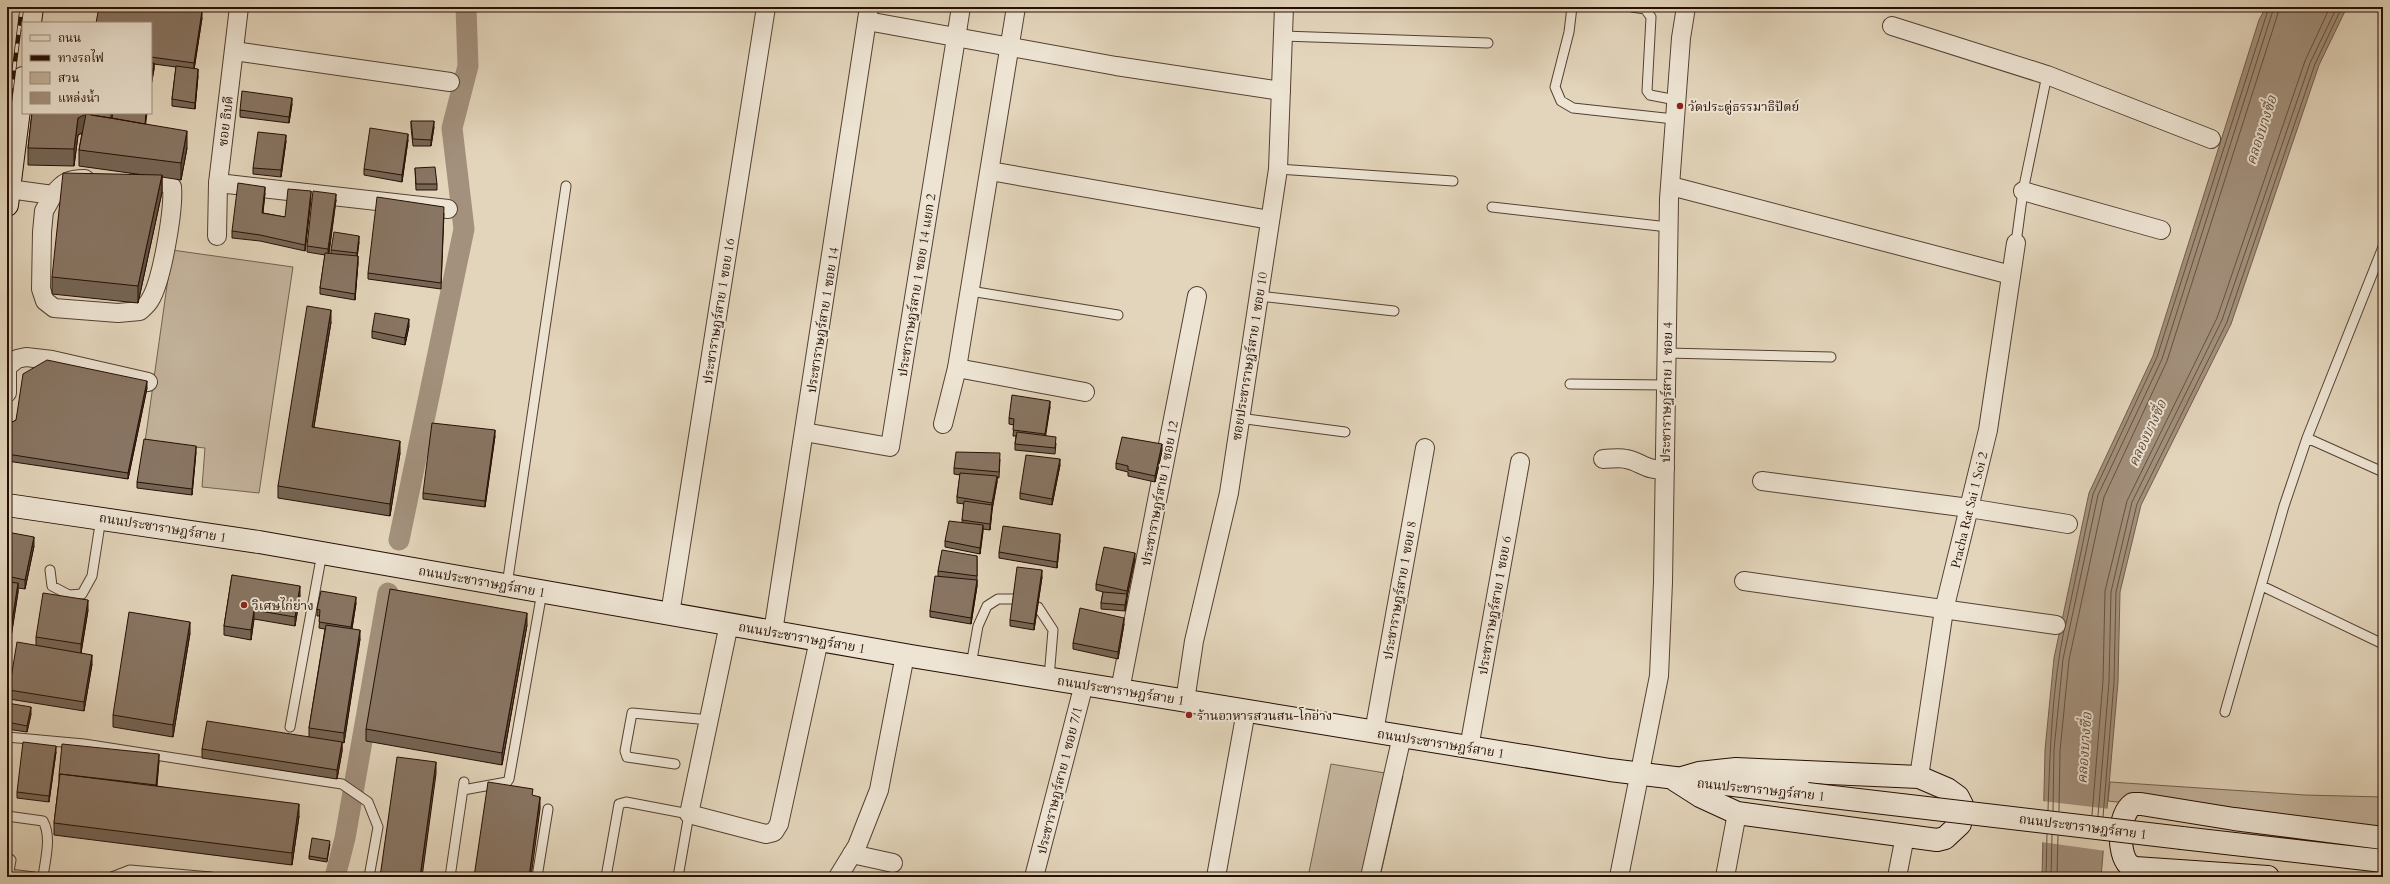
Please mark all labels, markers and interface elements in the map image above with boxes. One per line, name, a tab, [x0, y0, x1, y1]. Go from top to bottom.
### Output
legend	[22, 22, 152, 114]
text: ถนน	[58, 30, 81, 46]
text: ทางรถไฟ	[58, 49, 104, 66]
text: สวน	[58, 70, 80, 86]
text: แหล่งน้ำ	[58, 89, 100, 106]
water label: คลองบางซื่อ	[2240, 92, 2282, 167]
street label: ซอย ธิบดี	[214, 95, 238, 147]
place label: วัดประดู่ธรรมาธิปัตย์	[1688, 98, 1799, 116]
marker: วัดประดู่ธรรมาธิปัตย์	[1675, 101, 1685, 111]
street label: ประชาราษฎร์สาย 1 ซอย 14 แยก 2	[894, 192, 940, 378]
street label: ประชาราษฎร์สาย 1 ซอย 16	[699, 237, 739, 385]
street label: ประชาราษฎร์สาย 1 ซอย 14	[803, 246, 843, 394]
street label: ซอยประชาราษฎร์สาย 1 ซอย 10	[1228, 270, 1272, 442]
street label: ประชาราษฎร์สาย 1 ซอย 4	[1657, 321, 1677, 463]
water label: คลองบางซื่อ	[2123, 396, 2172, 470]
street label: ประชาราษฎร์สาย 1 ซอย 12	[1137, 419, 1183, 567]
street label: Pracha Rat Sai 1 Soi 2	[1947, 450, 1992, 570]
street label: ถนนประชาราษฎร์สาย 1	[98, 509, 228, 547]
street label: ประชาราษฎร์สาย 1 ซอย 8	[1379, 519, 1421, 661]
street label: ประชาราษฎร์สาย 1 ซอย 6	[1474, 534, 1516, 676]
street label: ถนนประชาราษฎร์สาย 1	[417, 562, 547, 602]
place label: วิเศษไก่ย่าง	[252, 597, 314, 615]
marker: วิเศษไก่ย่าง	[239, 600, 249, 610]
street label: ถนนประชาราษฎร์สาย 1	[737, 618, 867, 658]
street label: ถนนประชาราษฎร์สาย 1	[1056, 672, 1186, 710]
street label: ประชาราษฎร์สาย 1 ซอย 7/1	[1033, 705, 1087, 856]
place label: ร้านอาหารสวนสน-โกอ่าง	[1197, 707, 1332, 725]
marker: ร้านอาหารสวนสน-โกอ่าง	[1184, 710, 1194, 720]
water label: คลองบางซื่อ	[2072, 711, 2097, 784]
street label: ถนนประชาราษฎร์สาย 1	[1376, 725, 1506, 763]
street label: ถนนประชาราษฎร์สาย 1	[1696, 774, 1826, 806]
street label: ถนนประชาราษฎร์สาย 1	[2018, 810, 2148, 844]

